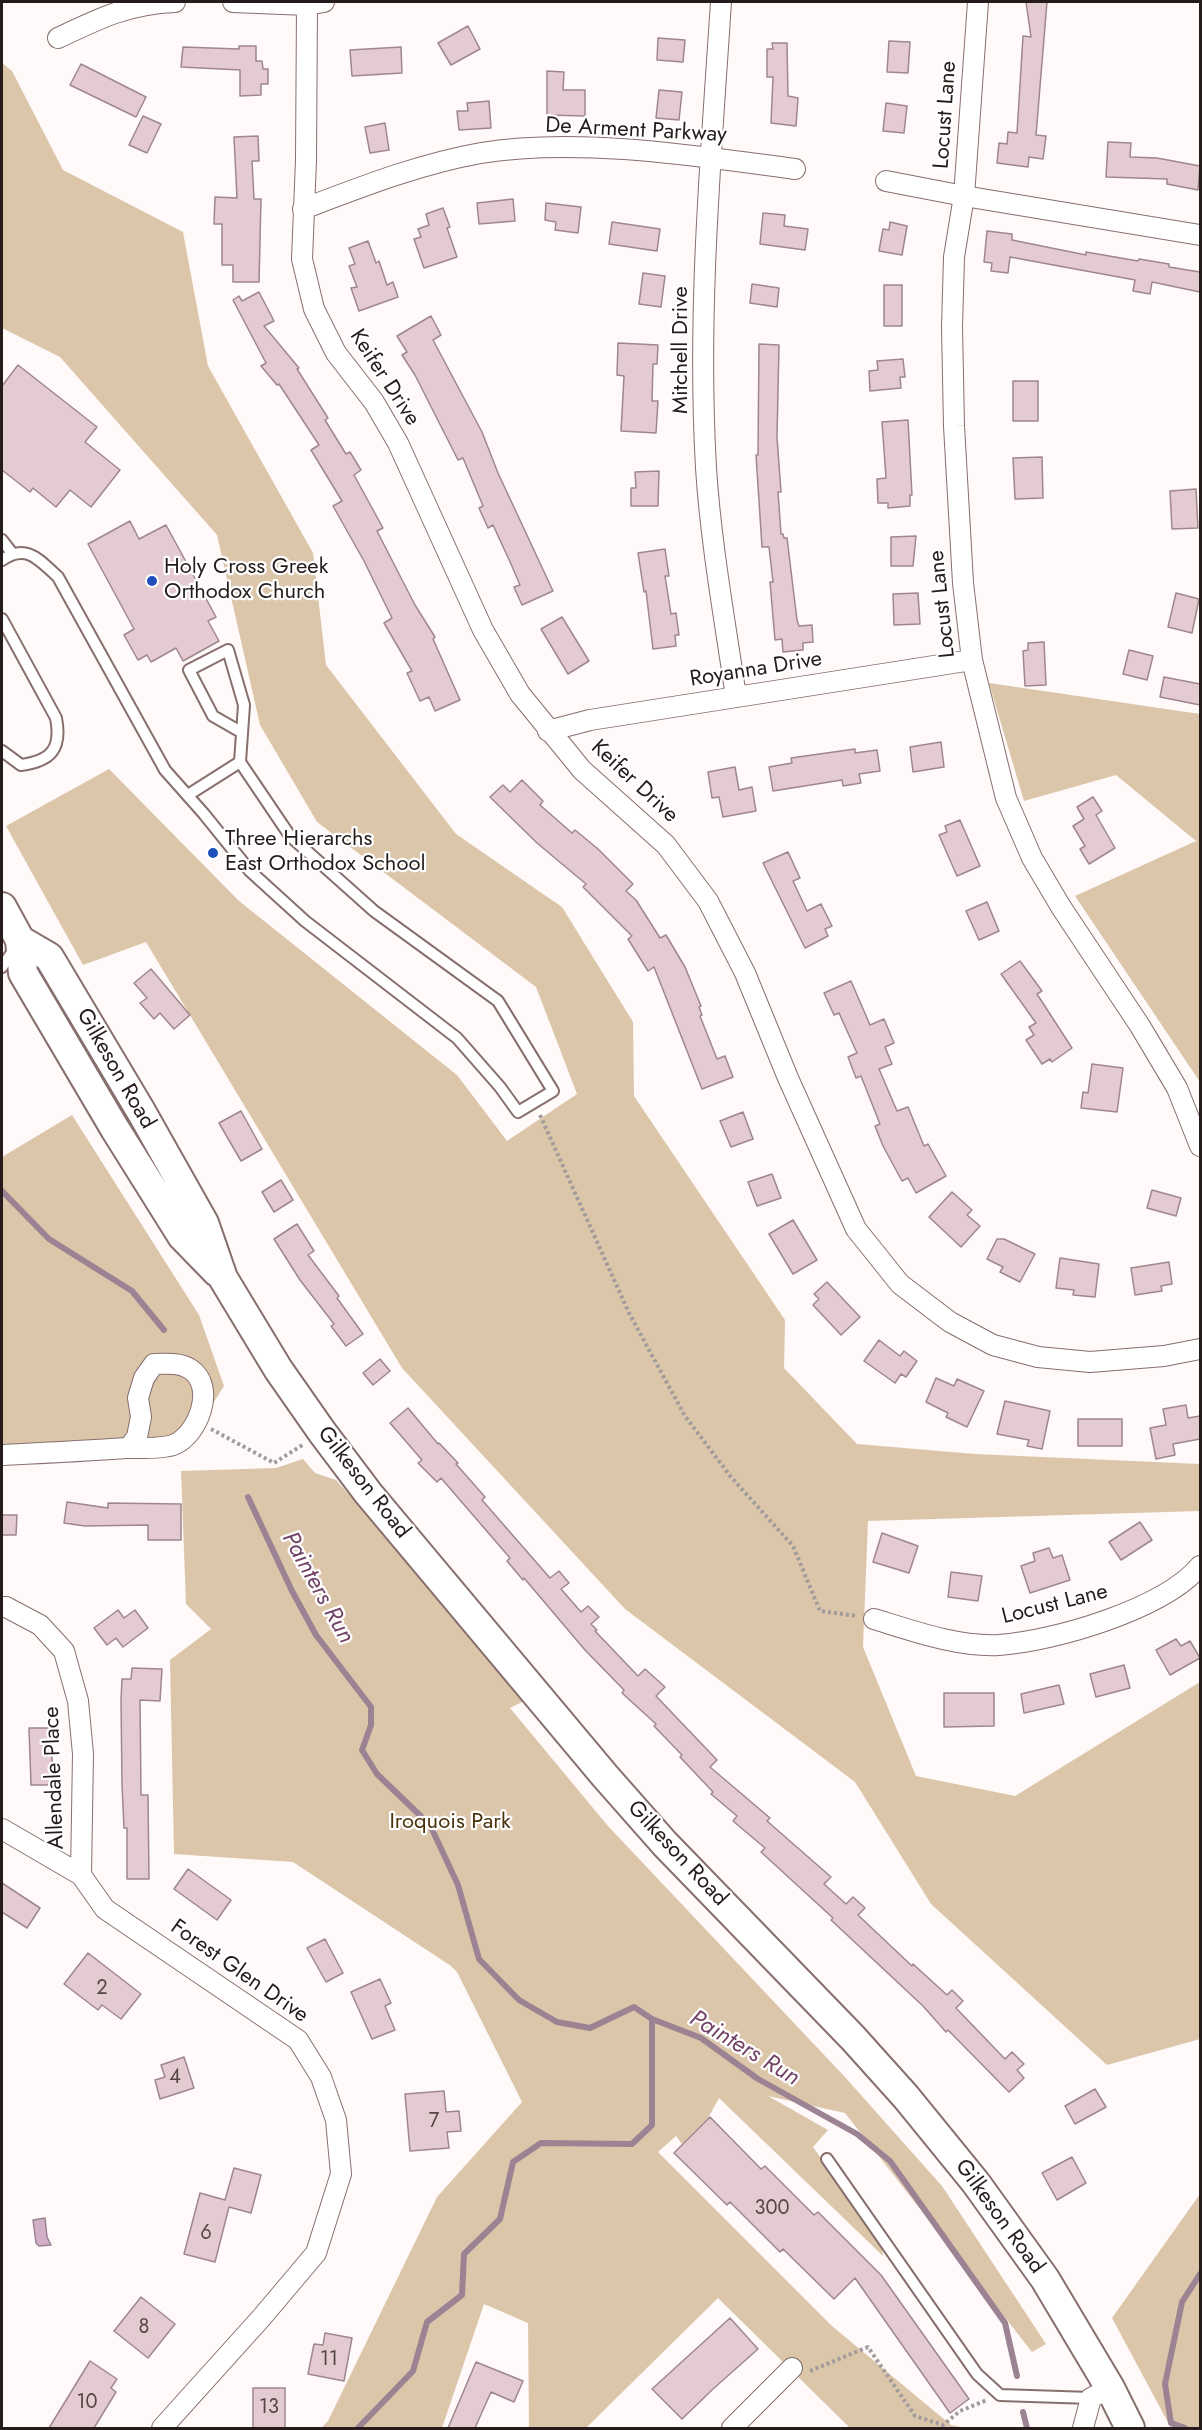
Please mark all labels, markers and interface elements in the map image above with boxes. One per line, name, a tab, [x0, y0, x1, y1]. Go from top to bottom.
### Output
street label: Locust Lane	[929, 60, 963, 170]
street label: De Arment Parkway	[545, 113, 727, 149]
street label: Mitchell Drive	[669, 286, 695, 414]
street label: Keifer Drive	[343, 325, 425, 431]
street label: Locust Lane	[924, 549, 962, 659]
place label: Holy Cross Greek Orthodox Church	[164, 555, 328, 606]
marker: Holy Cross Greek Orthodox Church	[145, 574, 159, 588]
street label: Royanna Drive	[688, 647, 824, 693]
street label: Keifer Drive	[585, 735, 683, 829]
place label: Three Hierarchs East Orthodox School	[225, 827, 425, 878]
marker: Three Hierarchs East Orthodox School	[206, 846, 220, 860]
street label: Gilkeson Road	[70, 1004, 160, 1134]
street label: Gilkeson Road	[311, 1422, 415, 1544]
water label: Painters Run	[275, 1527, 359, 1649]
street label: Locust Lane	[999, 1579, 1111, 1631]
street label: Allendale Place	[39, 1706, 71, 1850]
street label: Gilkeson Road	[621, 1796, 733, 1912]
park label: Iroquois Park	[389, 1810, 511, 1836]
street label: Forest Glen Drive	[165, 1915, 313, 2029]
house number: 2	[96, 1977, 108, 2001]
water label: Painters Run	[684, 2005, 804, 2093]
house number: 4	[169, 2066, 181, 2090]
house number: 7	[429, 2110, 439, 2134]
street label: Gilkeson Road	[949, 2155, 1049, 2279]
house number: 300	[755, 2197, 789, 2221]
house number: 6	[200, 2222, 212, 2246]
house number: 8	[139, 2316, 149, 2340]
house number: 11	[320, 2348, 338, 2372]
house number: 10	[77, 2391, 97, 2415]
house number: 13	[259, 2396, 279, 2420]

